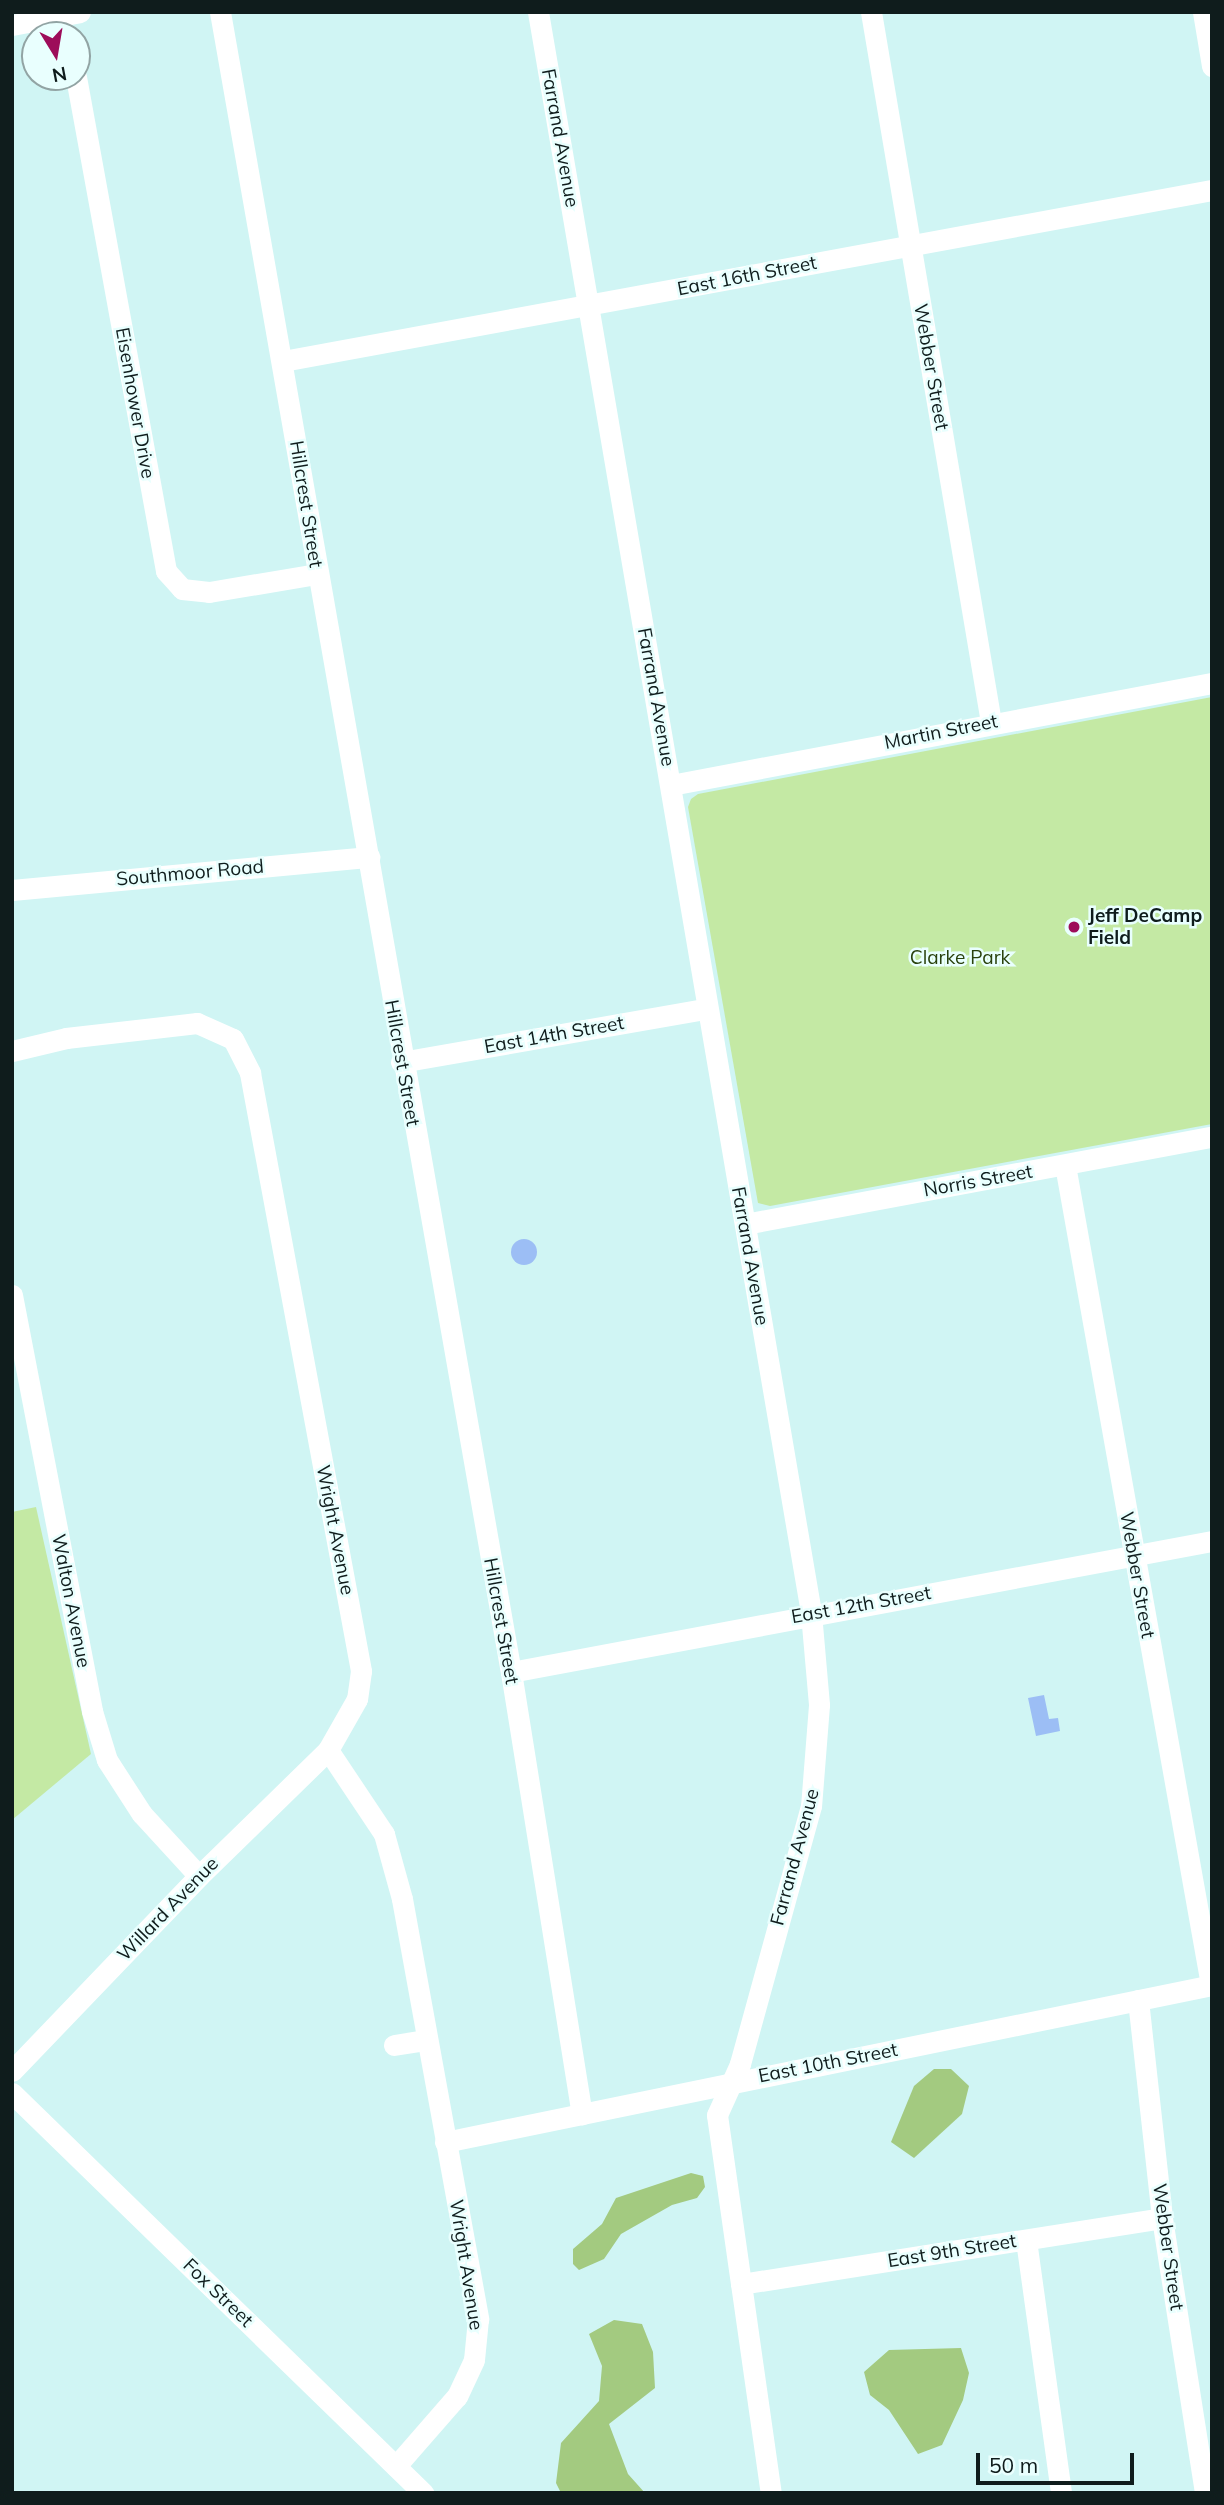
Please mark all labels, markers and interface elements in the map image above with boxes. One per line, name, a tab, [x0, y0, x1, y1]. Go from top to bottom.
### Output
north arrow	[21, 21, 91, 91]
text: N	[50, 61, 69, 88]
street label: Farrand Avenue	[537, 67, 583, 209]
street label: East 16th Street	[675, 251, 819, 301]
street label: Webber Street	[909, 302, 953, 432]
street label: Eisenhower Drive	[110, 326, 160, 480]
street label: Hillcrest Street	[285, 439, 327, 569]
street label: Farrand Avenue	[633, 626, 679, 768]
street label: Martin Street	[882, 710, 1000, 754]
street label: Southmoor Road	[115, 855, 265, 891]
place label: Jeff DeCamp Field	[1088, 905, 1202, 949]
marker: Jeff DeCamp Field	[1066, 919, 1082, 935]
park label: Clarke Park	[910, 947, 1010, 969]
street label: Hillcrest Street	[380, 998, 424, 1128]
street label: East 14th Street	[482, 1011, 626, 1059]
street label: Norris Street	[922, 1160, 1034, 1202]
street label: Farrand Avenue	[727, 1185, 773, 1327]
street label: Wright Avenue	[311, 1463, 359, 1597]
street label: Webber Street	[1115, 1510, 1159, 1640]
street label: Walton Avenue	[47, 1532, 95, 1670]
street label: Hillcrest Street	[479, 1556, 523, 1686]
street label: East 12th Street	[789, 1581, 933, 1629]
street label: Farrand Avenue	[766, 1786, 824, 1928]
street label: Willard Avenue	[113, 1852, 223, 1966]
street label: East 10th Street	[756, 2038, 900, 2088]
street label: Webber Street	[1148, 2182, 1188, 2312]
street label: Wright Avenue	[444, 2198, 488, 2332]
street label: East 9th Street	[886, 2230, 1018, 2272]
street label: Fox Street	[178, 2254, 258, 2332]
scale bar	[979, 2438, 1136, 2482]
text: 50 m	[989, 2452, 1038, 2478]

